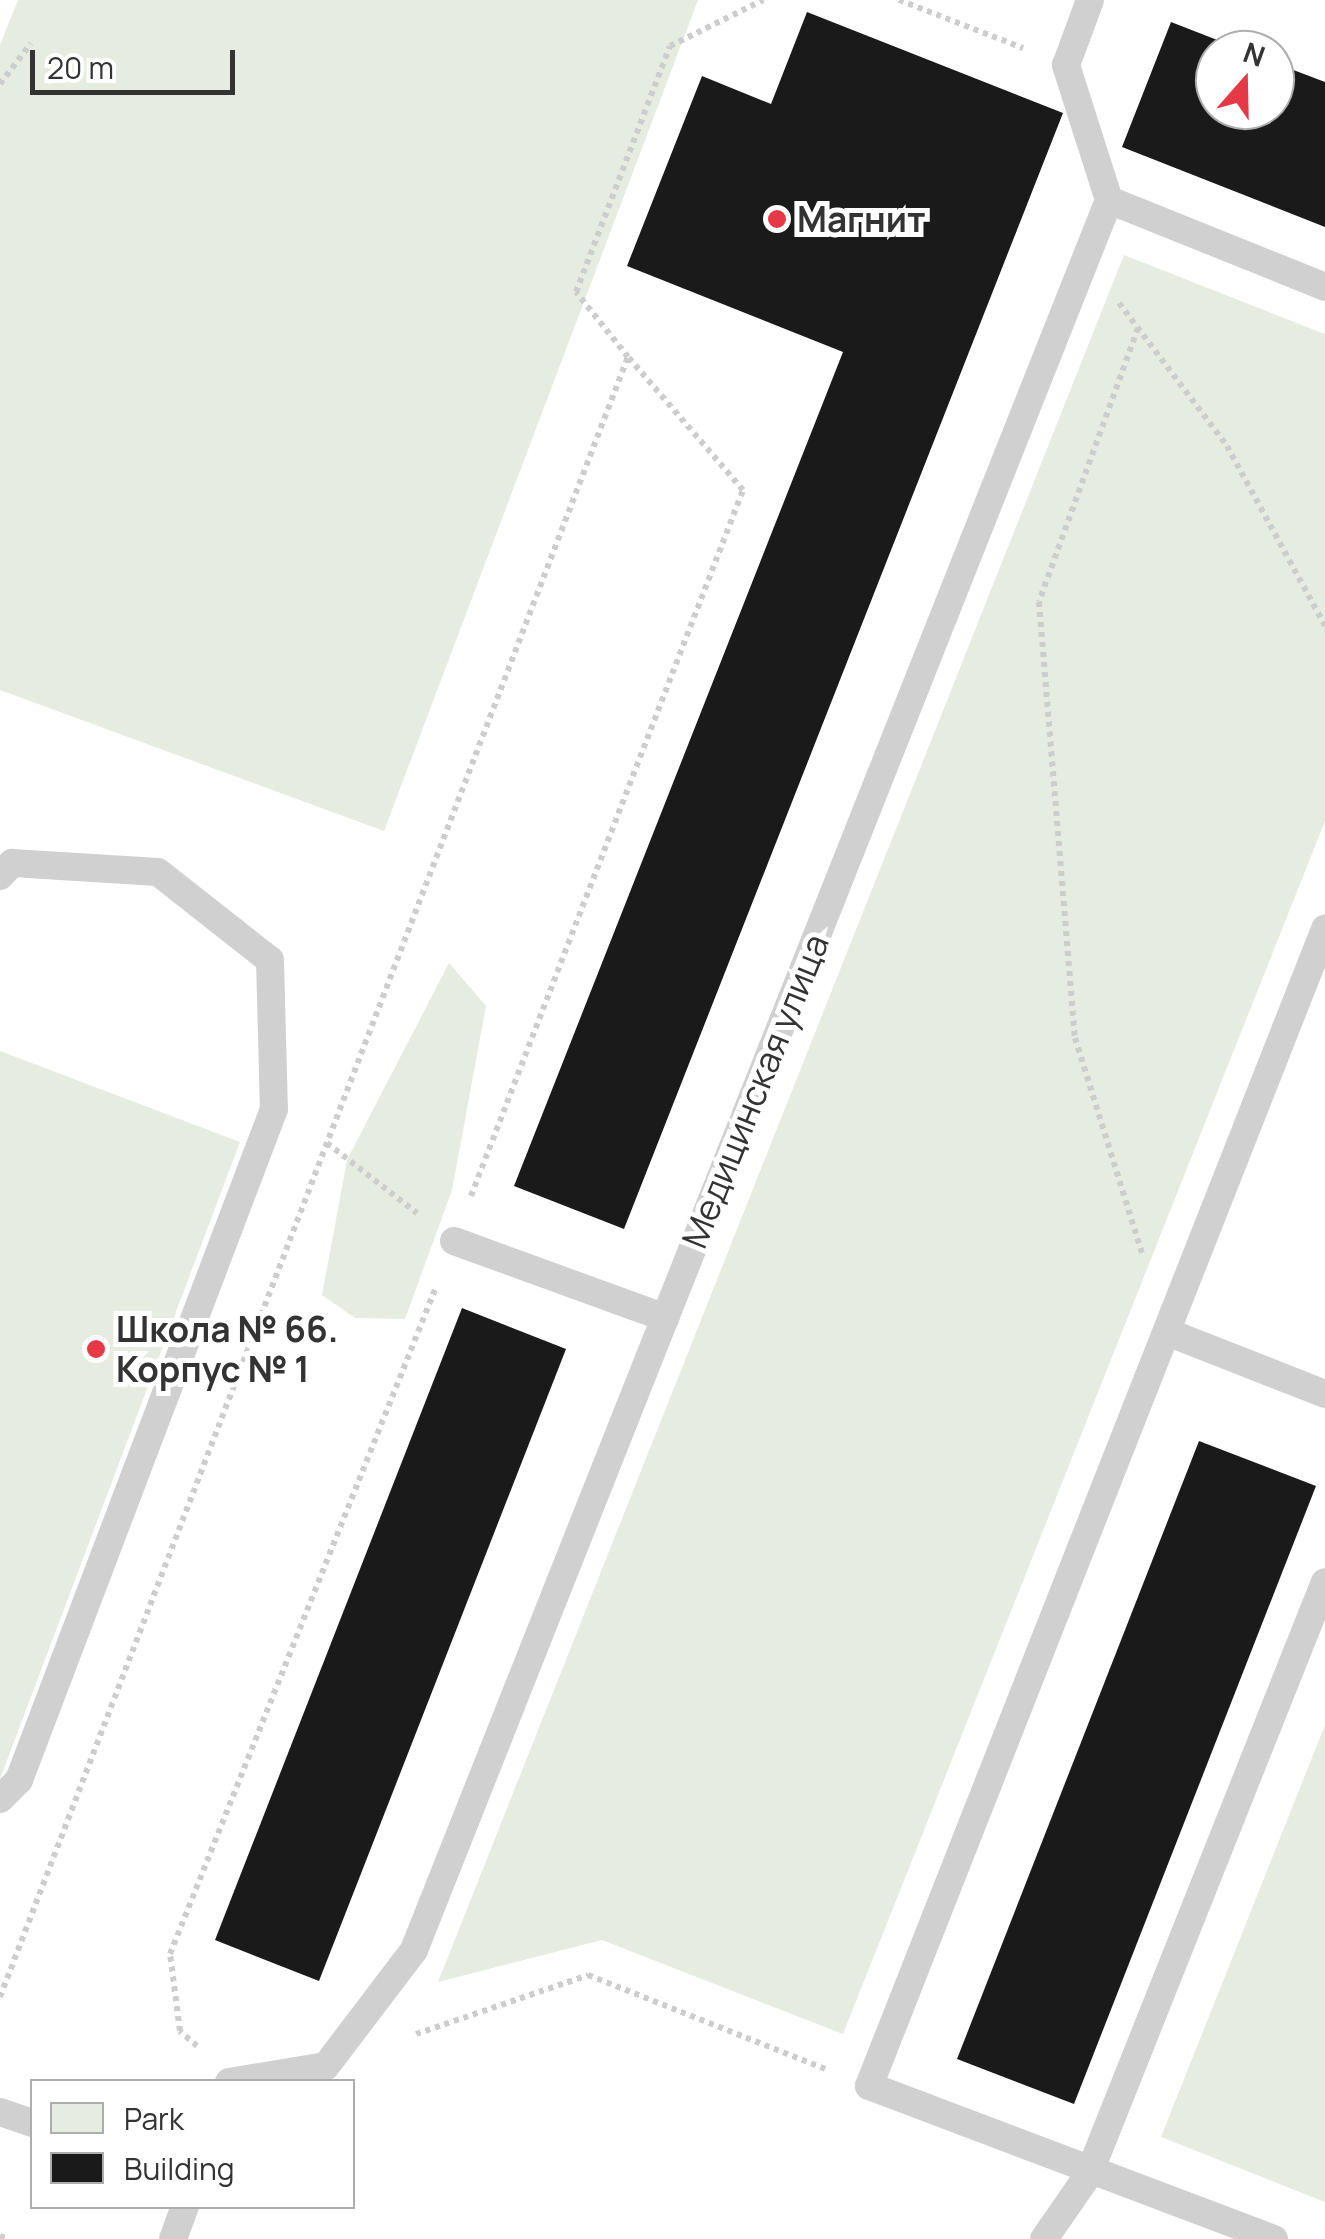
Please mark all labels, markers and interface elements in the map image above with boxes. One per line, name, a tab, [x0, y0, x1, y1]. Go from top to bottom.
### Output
scale bar	[35, 30, 240, 92]
north arrow	[1195, 30, 1295, 130]
text: N	[1239, 32, 1271, 75]
text: 20 m	[47, 47, 114, 88]
place label: Магнит	[797, 198, 926, 240]
marker: Магнит	[766, 208, 788, 230]
street label: Медицинская улица	[673, 928, 837, 1254]
place label: Школа № 66. Корпус № 1	[116, 1308, 338, 1390]
marker: Школа № 66. Корпус № 1	[85, 1338, 107, 1360]
legend	[30, 2079, 355, 2209]
text: Park	[124, 2098, 184, 2139]
text: Building	[124, 2148, 235, 2189]

